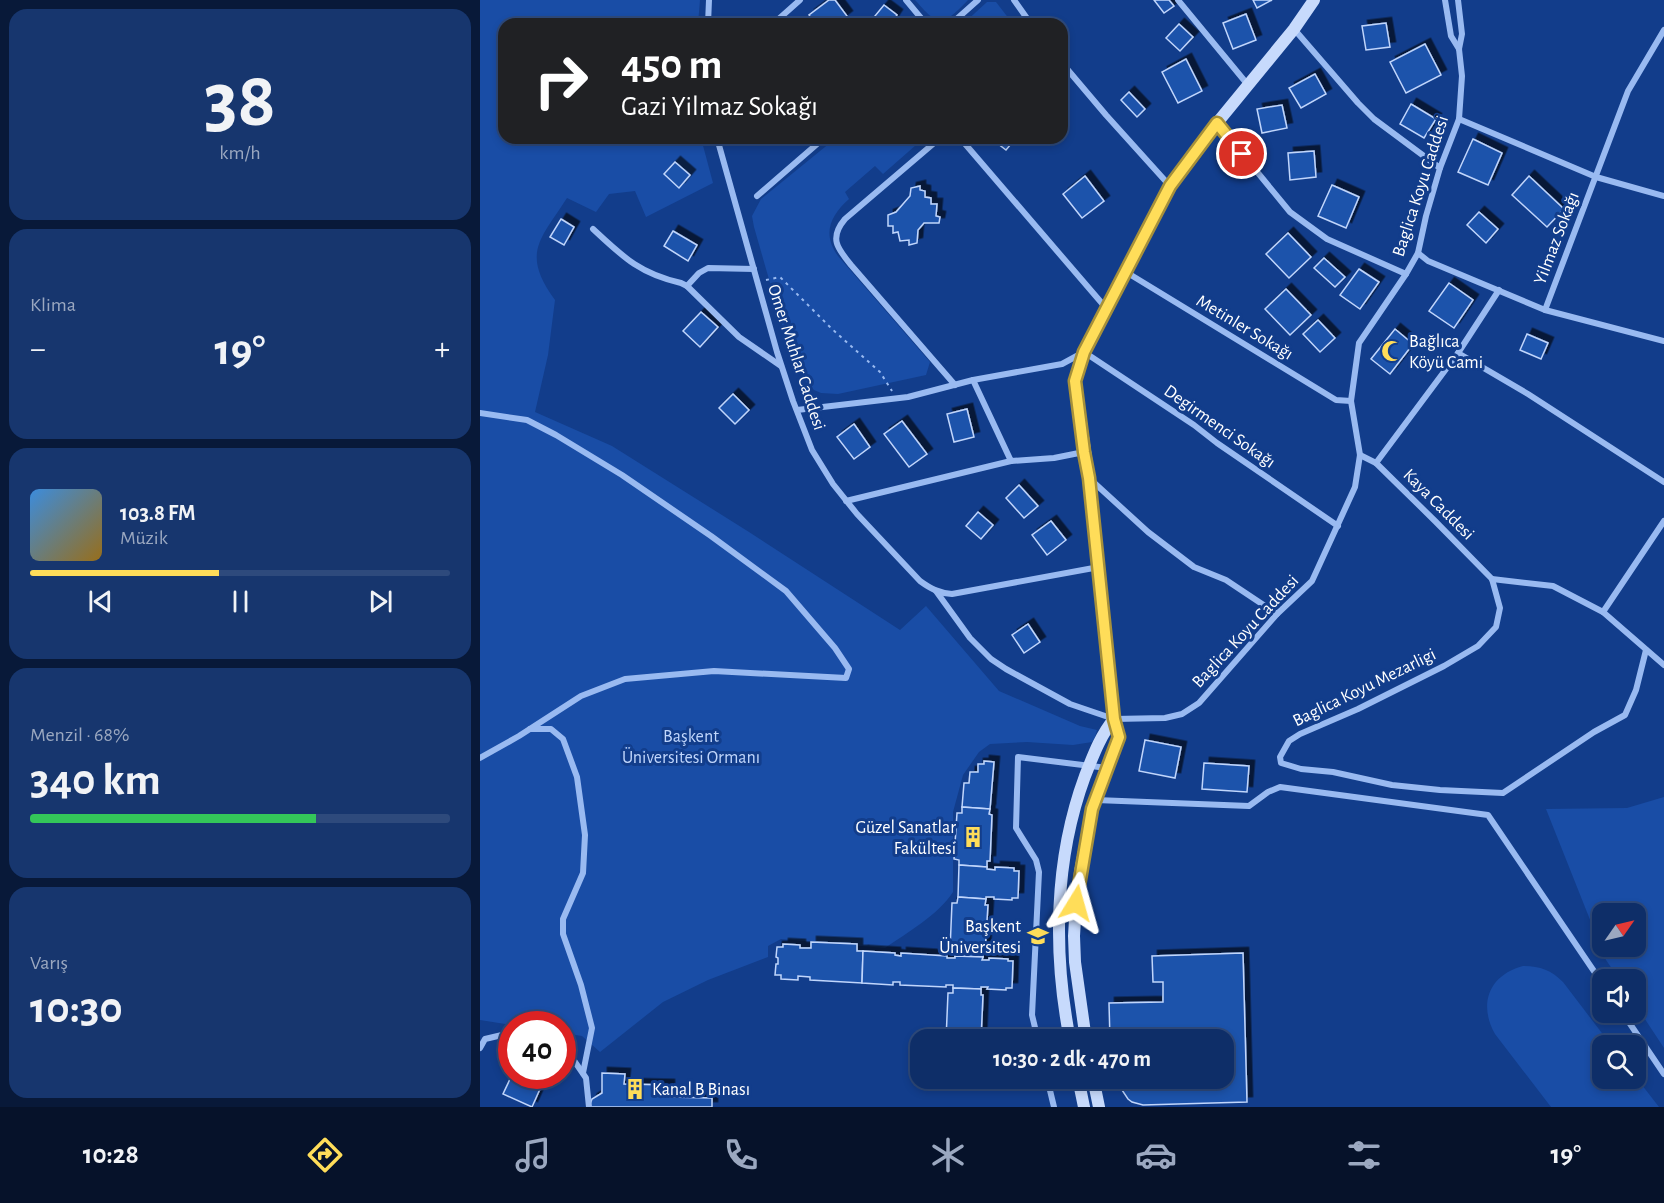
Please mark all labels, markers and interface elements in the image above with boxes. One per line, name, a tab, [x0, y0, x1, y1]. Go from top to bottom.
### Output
icon: right	[522, 42, 600, 120]
text: 450 m	[621, 44, 722, 86]
text: 38	[204, 63, 276, 141]
text: Gazi Yilmaz Sokağı	[621, 93, 818, 120]
street label: Baglica Koyu Caddesi	[1390, 114, 1452, 259]
pin	[1216, 128, 1267, 179]
icon: arrive	[1225, 137, 1258, 170]
text: km/h	[219, 143, 261, 163]
street label: Yilmaz Sokağı	[1531, 190, 1583, 287]
street label: Omer Muhlar Caddesi	[764, 282, 828, 433]
street label: Metinler Sokağı	[1193, 292, 1296, 364]
text: Klima	[30, 295, 76, 315]
text: 19°	[214, 328, 266, 373]
text: −	[30, 333, 46, 366]
text: +	[434, 333, 450, 366]
place label: Bağlıca Köyü Cami	[1409, 333, 1483, 372]
mosque icon: Bağlıca Köyü Cami	[1380, 339, 1404, 363]
street label: Degirmenci Sokağı	[1161, 382, 1278, 472]
street label: Kaya Caddesi	[1399, 466, 1477, 544]
text: 103.8 FM	[120, 502, 195, 524]
text: Müzik	[120, 528, 168, 548]
street label: Baglica Koyu Caddesi	[1189, 572, 1302, 692]
icon: previous	[84, 585, 117, 618]
icon: pause	[224, 585, 257, 618]
icon: next	[364, 585, 397, 618]
street label: Baglica Koyu Mezarligi	[1290, 645, 1439, 730]
text: Menzil · 68%	[30, 725, 129, 745]
park label: Başkent Üniversitesi Ormanı	[622, 728, 760, 767]
text: 340 km	[30, 758, 161, 803]
place label: Güzel Sanatlar Fakültesi	[855, 819, 956, 858]
building icon: Güzel Sanatlar Fakültesi	[961, 825, 985, 849]
position arrow	[1044, 871, 1108, 935]
north arrow	[1592, 903, 1646, 957]
map controls	[1592, 903, 1646, 1089]
place label: Başkent Üniversitesi	[939, 918, 1021, 957]
school or university icon: Başkent Üniversitesi	[1026, 924, 1050, 948]
text: Varış	[30, 953, 68, 973]
button: sound	[1592, 969, 1646, 1023]
text: 10:30	[30, 986, 123, 1031]
speed limit sign: 40	[498, 1011, 576, 1089]
button: search	[1592, 1035, 1646, 1089]
text: 10:30 · 2 dk · 470 m	[993, 1048, 1151, 1070]
building icon: Kanal B Binası	[623, 1077, 647, 1101]
place label: Kanal B Binası	[652, 1081, 750, 1099]
icon: directions	[304, 1134, 346, 1176]
icon: music	[512, 1134, 554, 1176]
icon: phone	[720, 1134, 762, 1176]
icon: climate	[927, 1134, 969, 1176]
icon: car	[1135, 1134, 1177, 1176]
icon: filters	[1343, 1134, 1385, 1176]
text: 10:28	[83, 1141, 139, 1168]
text: 19°	[1550, 1141, 1581, 1168]

